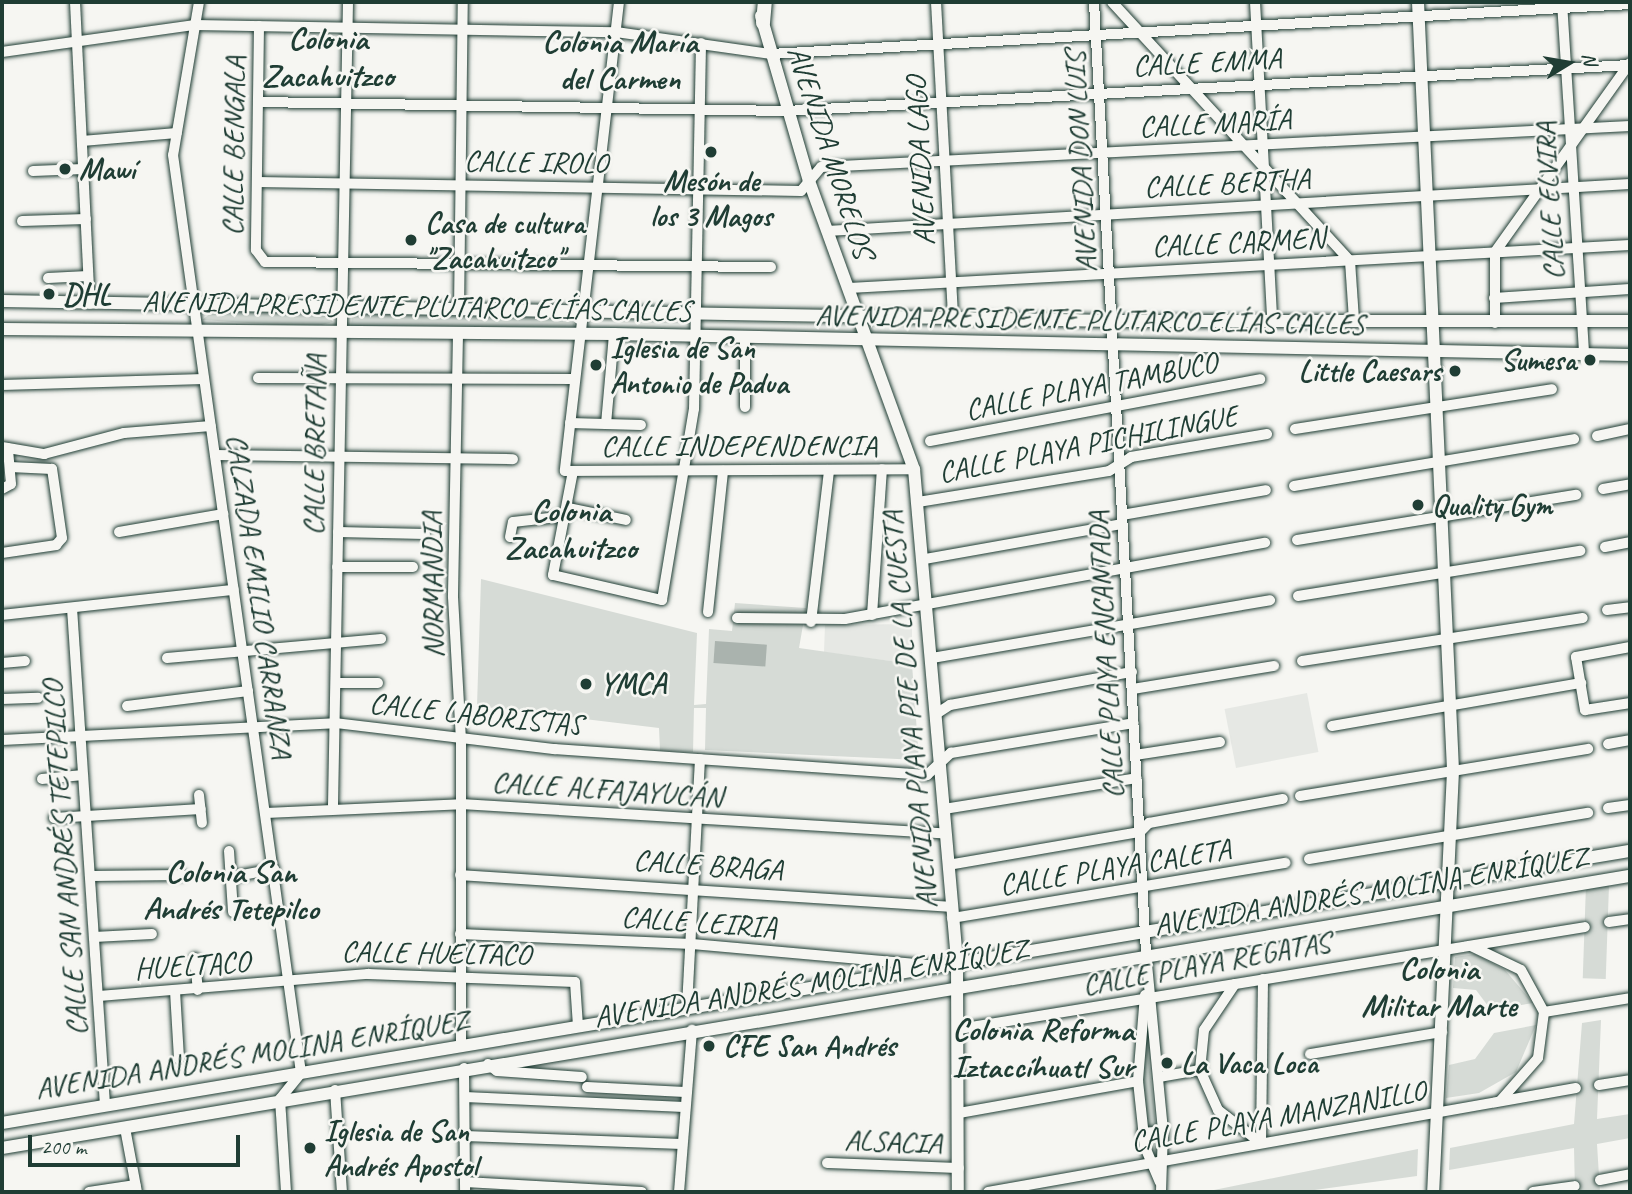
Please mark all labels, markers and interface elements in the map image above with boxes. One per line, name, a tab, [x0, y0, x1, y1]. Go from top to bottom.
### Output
district label: Colonia Zacahuitzco	[262, 21, 394, 96]
district label: Colonia María del Carmen	[542, 24, 698, 99]
north arrow	[1534, 28, 1604, 98]
street label: CALLE EMMA	[1132, 40, 1282, 84]
street label: AVENIDA MORELOS	[780, 42, 882, 262]
street label: AVENIDA DON LUIS	[1056, 51, 1104, 273]
text: N	[1577, 51, 1603, 67]
street label: CALLE BENGALA	[213, 56, 253, 236]
street label: AVENIDA LAGO	[898, 75, 942, 247]
street label: CALLE MARÍA	[1138, 101, 1292, 145]
street label: CALLE ELVIRA	[1527, 122, 1571, 280]
street label: CALLE IROLO	[464, 143, 608, 181]
marker: Mesón de los 3 Magos	[703, 144, 719, 160]
place label: Mawí	[79, 151, 135, 187]
marker: Mawí	[57, 161, 73, 177]
street label: CALLE BERTHA	[1143, 161, 1311, 205]
place label: Mesón de los 3 Magos	[650, 163, 772, 233]
place label: Casa de cultura "Zacahuitzco"	[425, 205, 584, 276]
street label: CALLE CARMEN	[1151, 219, 1325, 265]
marker: Casa de cultura "Zacahuitzco"	[403, 232, 419, 248]
place label: DHL	[63, 276, 111, 312]
street label: AVENIDA PRESIDENTE PLUTARCO ELÍAS CALLES	[142, 283, 692, 329]
marker: DHL	[41, 286, 57, 302]
street label: AVENIDA PRESIDENTE PLUTARCO ELÍAS CALLES	[815, 296, 1365, 342]
place label: Iglesia de San Antonio de Padua	[610, 330, 789, 400]
place label: Sumesa	[1500, 342, 1576, 378]
street label: CALLE PLAYA TAMBUCO	[961, 344, 1221, 428]
marker: Sumesa	[1582, 352, 1598, 368]
place label: Little Caesars	[1297, 353, 1441, 389]
street label: CALLE BRETAÑA	[294, 354, 334, 536]
marker: Iglesia de San Antonio de Padua	[588, 357, 604, 373]
marker: Little Caesars	[1447, 363, 1463, 379]
street label: CALLE PLAYA PICHILINGUE	[934, 397, 1242, 491]
street label: CALLE INDEPENDENCIA	[601, 427, 877, 463]
street label: CALZADA EMILIO CARRANZA	[219, 432, 301, 760]
place label: Quality Gym	[1432, 487, 1552, 523]
district label: Colonia Zacahuitzco	[505, 493, 637, 568]
marker: Quality Gym	[1410, 497, 1426, 513]
street label: AVENIDA PLAYA PIE DE LA CUESTA	[874, 510, 944, 910]
street label: CALLE PLAYA ENCANTADA	[1079, 510, 1131, 800]
street label: NORMANDIA	[413, 511, 451, 659]
place label: YMCA	[600, 666, 666, 702]
marker: YMCA	[578, 676, 594, 692]
street label: CALLE SAN ANDRÉS TETEPILCO	[34, 679, 94, 1037]
street label: CALLE LABORISTAS	[367, 685, 585, 743]
street label: CALLE ALFAJAYUCÁN	[491, 763, 723, 815]
street label: CALLE PLAYA CALETA	[996, 831, 1234, 903]
street label: AVENIDA ANDRÉS MOLINA ENRÍQUEZ	[1152, 839, 1590, 943]
street label: CALLE BRAGA	[632, 842, 784, 888]
district label: Colonia San Andrés Tetepilco	[143, 854, 319, 929]
street label: CALLE LEIRIA	[620, 899, 778, 945]
street label: CALLE PLAYA REGATAS	[1078, 923, 1334, 1003]
street label: AVENIDA ANDRÉS MOLINA ENRÍQUEZ	[592, 931, 1030, 1035]
street label: CALLE HUELTACO	[341, 933, 531, 973]
street label: HUELTACO	[133, 943, 251, 987]
district label: Colonia Militar Marte	[1361, 951, 1517, 1026]
street label: AVENIDA ANDRÉS MOLINA ENRÍQUEZ	[33, 1002, 471, 1106]
district label: Colonia Reforma Iztaccíhuatl Sur	[952, 1012, 1134, 1087]
place label: CFE San Andrés	[723, 1028, 896, 1064]
marker: CFE San Andrés	[701, 1038, 717, 1054]
place label: La Vaca Loca	[1181, 1045, 1318, 1081]
marker: La Vaca Loca	[1159, 1055, 1175, 1071]
street label: CALLE PLAYA MANZANILLO	[1126, 1072, 1430, 1160]
place label: Iglesia de San Andrés Apostol	[324, 1113, 477, 1184]
scale bar	[32, 1120, 243, 1164]
street label: ALSACIA	[844, 1121, 942, 1161]
text: 200 m	[41, 1134, 86, 1160]
marker: Iglesia de San Andrés Apostol	[302, 1140, 318, 1156]

